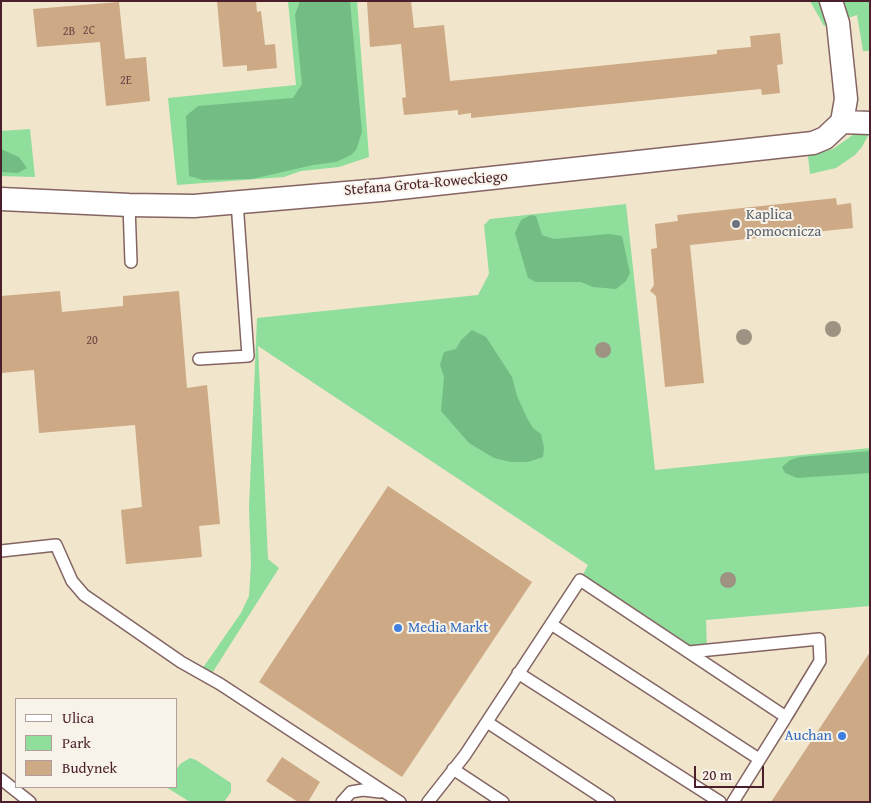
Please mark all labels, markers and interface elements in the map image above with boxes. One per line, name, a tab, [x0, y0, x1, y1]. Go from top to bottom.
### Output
house number: 2C	[83, 24, 95, 38]
house number: 2B	[63, 25, 75, 39]
house number: 2E	[120, 74, 132, 88]
street label: Stefana Grota-Roweckiego	[343, 168, 509, 200]
place label: Kaplica pomocnicza	[746, 206, 821, 241]
marker: Kaplica pomocnicza	[730, 218, 742, 230]
house number: 20	[86, 334, 98, 348]
place label: Media Markt	[408, 619, 488, 637]
marker: Media Markt	[392, 622, 404, 634]
legend	[15, 698, 178, 788]
text: Ulica	[62, 707, 94, 728]
place label: Auchan	[784, 727, 832, 745]
marker: Auchan	[836, 730, 848, 742]
text: Park	[62, 732, 91, 753]
scale bar	[696, 756, 766, 788]
text: Budynek	[62, 757, 117, 778]
text: 20 m	[702, 764, 732, 785]

